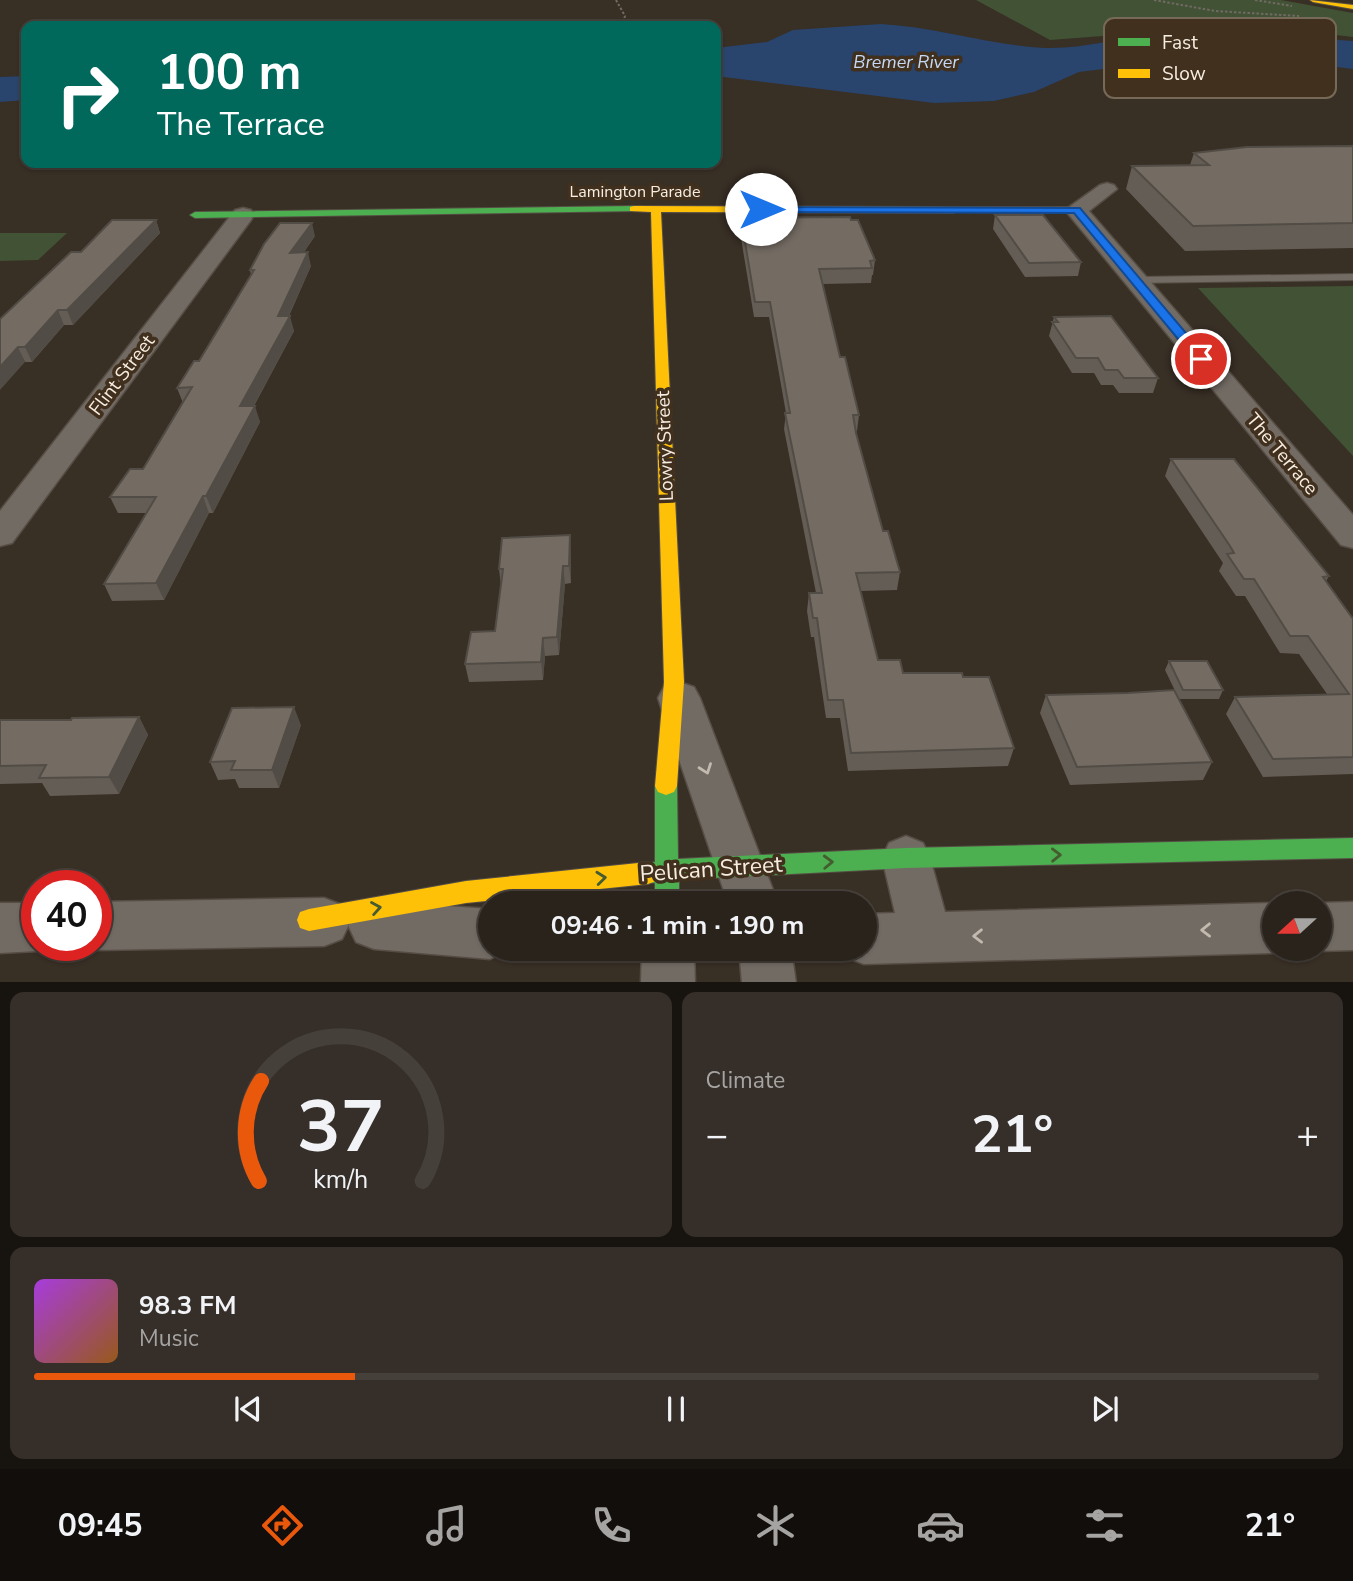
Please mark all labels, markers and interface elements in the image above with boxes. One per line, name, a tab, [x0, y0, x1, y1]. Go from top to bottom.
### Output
legend	[1104, 18, 1336, 98]
text: Fast	[1162, 30, 1198, 56]
text: 100 m	[157, 39, 301, 106]
icon: right	[42, 49, 133, 140]
water label: Bremer River	[853, 50, 959, 74]
text: Slow	[1162, 61, 1206, 87]
text: The Terrace	[157, 103, 325, 146]
position arrow	[724, 172, 798, 246]
street label: Lamington Parade	[570, 181, 700, 203]
street label: Flint Street	[83, 329, 161, 421]
pin	[1171, 329, 1231, 389]
icon: arrive	[1182, 340, 1220, 378]
street label: Lowry Street	[650, 390, 680, 502]
street label: The Terrace	[1240, 407, 1324, 501]
one-way arrow	[698, 763, 712, 775]
one-way arrow	[1051, 847, 1061, 863]
street label: Pelican Street	[639, 848, 784, 889]
one-way arrow	[823, 854, 834, 869]
speed limit sign: 40	[21, 870, 112, 961]
one-way arrow	[596, 871, 607, 886]
north arrow	[1262, 891, 1332, 961]
map controls	[1262, 891, 1332, 961]
one-way arrow	[370, 901, 382, 916]
text: 09:46 · 1 min · 190 m	[551, 908, 804, 943]
one-way arrow	[1200, 922, 1211, 938]
one-way arrow	[973, 928, 983, 944]
text: Climate	[706, 1065, 785, 1096]
text: 37	[297, 1077, 384, 1177]
text: 21°	[971, 1099, 1053, 1170]
text: −	[706, 1110, 728, 1161]
text: +	[1296, 1110, 1319, 1161]
text: km/h	[313, 1162, 368, 1196]
text: 98.3 FM	[139, 1288, 236, 1323]
text: Music	[139, 1323, 199, 1354]
icon: previous	[229, 1390, 267, 1428]
icon: pause	[657, 1390, 695, 1428]
icon: next	[1086, 1390, 1124, 1428]
icon: directions	[258, 1501, 307, 1550]
icon: music	[422, 1501, 471, 1550]
icon: phone	[587, 1501, 636, 1550]
icon: climate	[751, 1501, 800, 1550]
icon: car	[916, 1501, 965, 1550]
icon: filters	[1080, 1501, 1129, 1550]
text: 09:45	[58, 1504, 142, 1547]
text: 21°	[1245, 1504, 1295, 1547]

